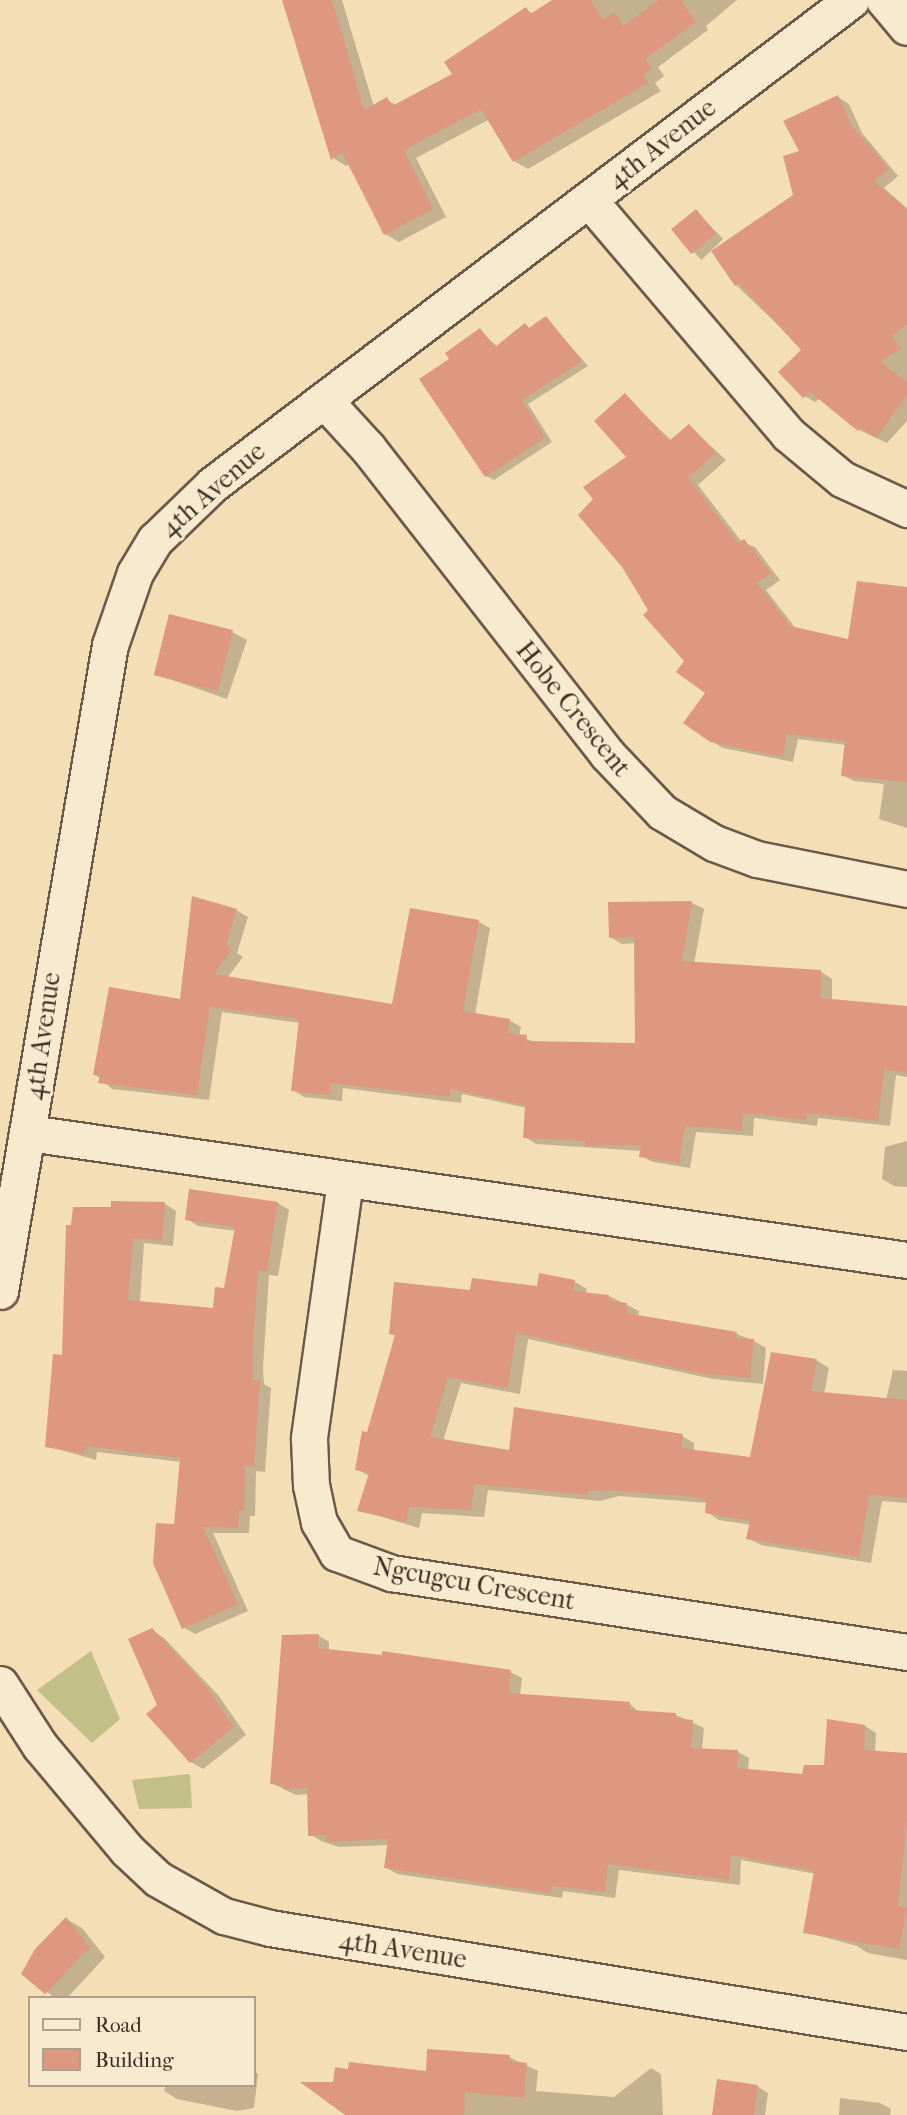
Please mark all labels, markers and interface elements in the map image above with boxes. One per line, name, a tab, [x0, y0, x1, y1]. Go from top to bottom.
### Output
street label: 4th Avenue	[602, 92, 722, 196]
street label: 4th Avenue	[154, 436, 272, 544]
street label: Hobe Crescent	[509, 635, 637, 783]
street label: 4th Avenue	[19, 970, 67, 1102]
street label: Ngcugcu Crescent	[371, 1551, 577, 1617]
street label: 4th Avenue	[337, 1925, 469, 1975]
legend	[28, 1996, 256, 2087]
text: Road	[95, 2013, 142, 2037]
text: Building	[95, 2048, 173, 2072]

